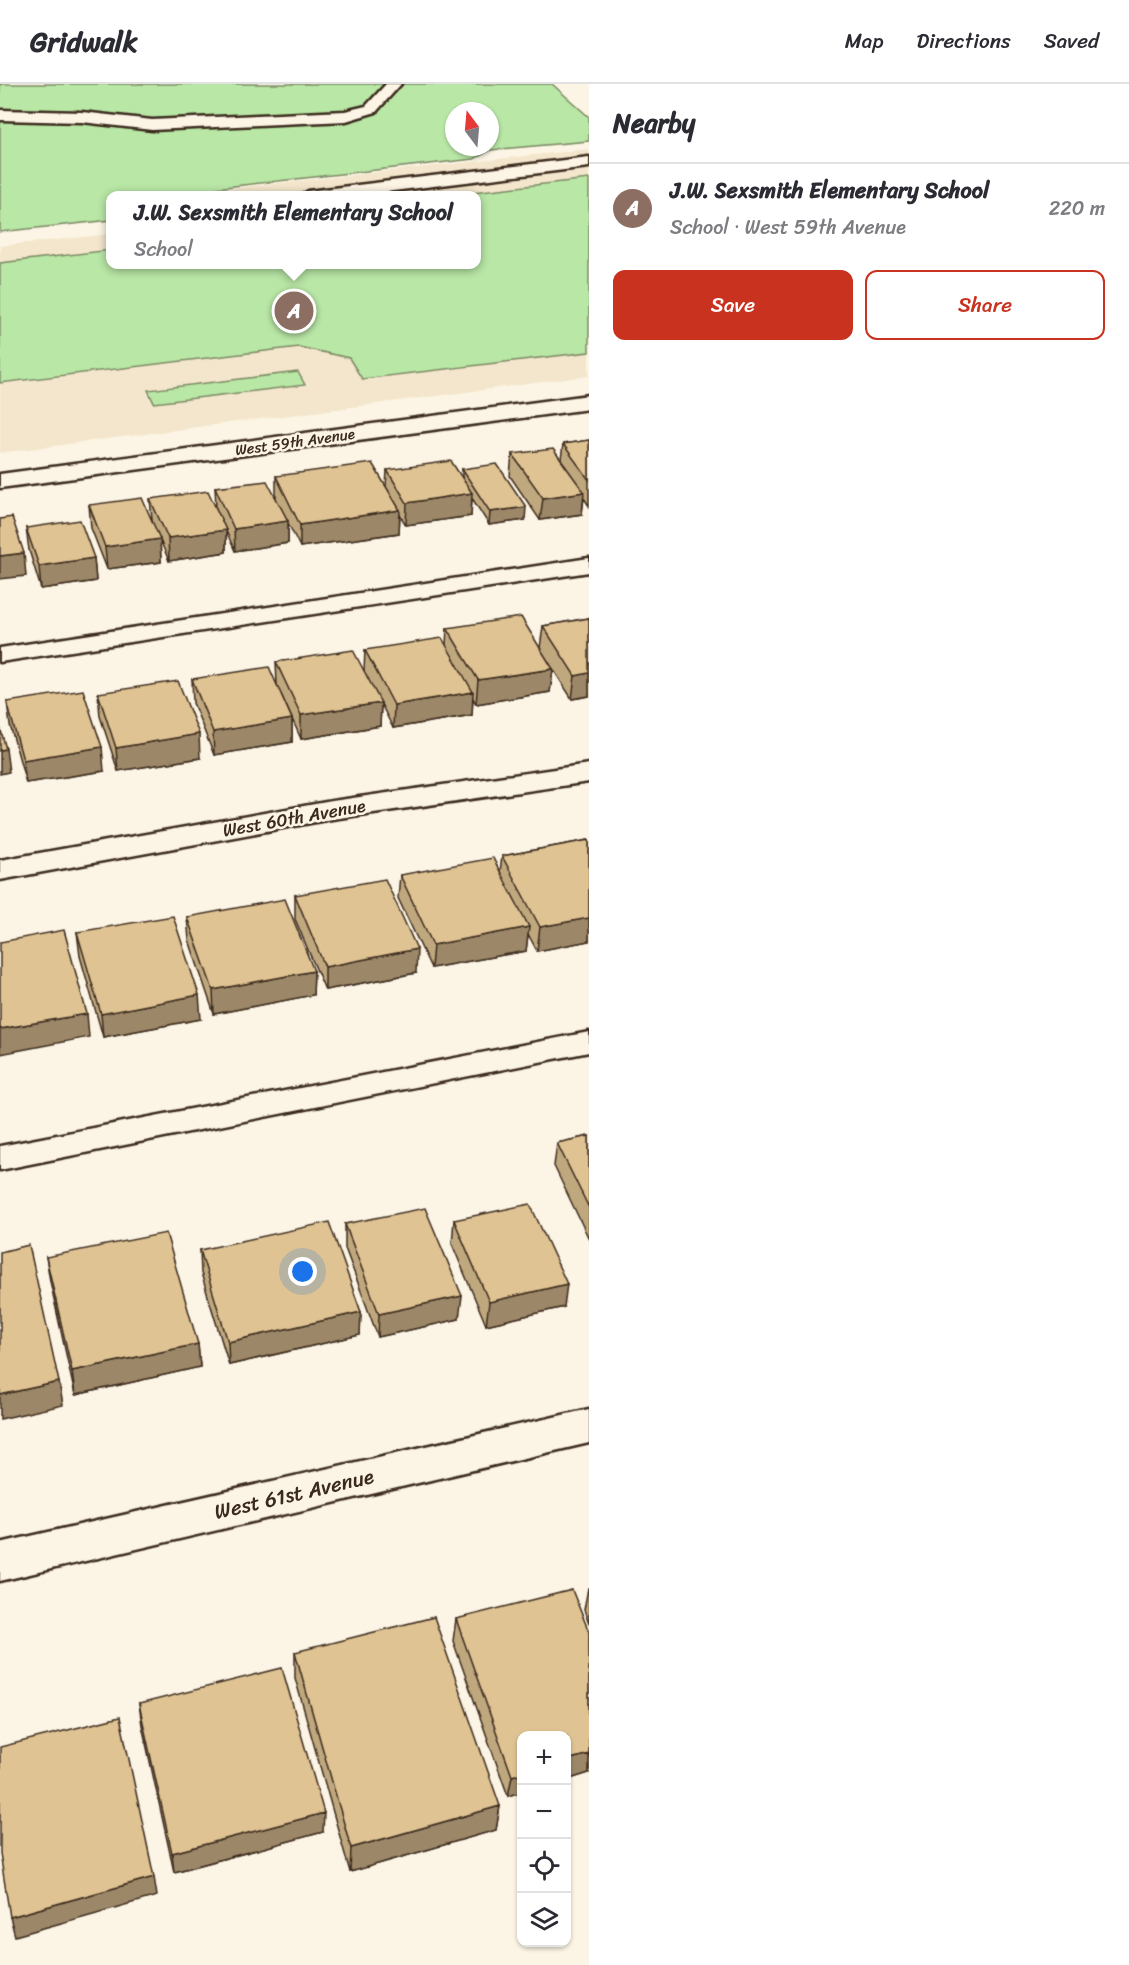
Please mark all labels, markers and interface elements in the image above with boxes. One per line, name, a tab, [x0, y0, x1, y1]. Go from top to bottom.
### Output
text: Gridwalk	[30, 17, 138, 66]
text: Map	[845, 22, 883, 60]
text: Directions	[916, 22, 1011, 60]
text: Saved	[1044, 22, 1099, 60]
text: Nearby	[613, 100, 695, 146]
north arrow	[445, 102, 499, 156]
text: J.W. Sexsmith Elementary School	[670, 171, 989, 210]
popup	[106, 191, 481, 269]
text: A	[626, 191, 639, 226]
text: 220 m	[1049, 191, 1105, 226]
text: J.W. Sexsmith Elementary School	[134, 193, 453, 232]
text: School · West 59th Avenue	[670, 210, 906, 245]
text: School	[134, 232, 193, 267]
button: Save	[613, 270, 853, 340]
button: Share	[865, 270, 1105, 340]
pin: A	[274, 288, 314, 334]
street label: West 59th Avenue	[233, 421, 357, 463]
street label: West 60th Avenue	[220, 790, 368, 846]
your location	[288, 1257, 317, 1286]
street label: West 61st Avenue	[211, 1457, 377, 1531]
map controls	[517, 1731, 571, 1947]
button: +	[517, 1731, 571, 1785]
button: −	[517, 1785, 571, 1839]
button: locate	[517, 1839, 571, 1893]
button: layers	[517, 1893, 571, 1947]

